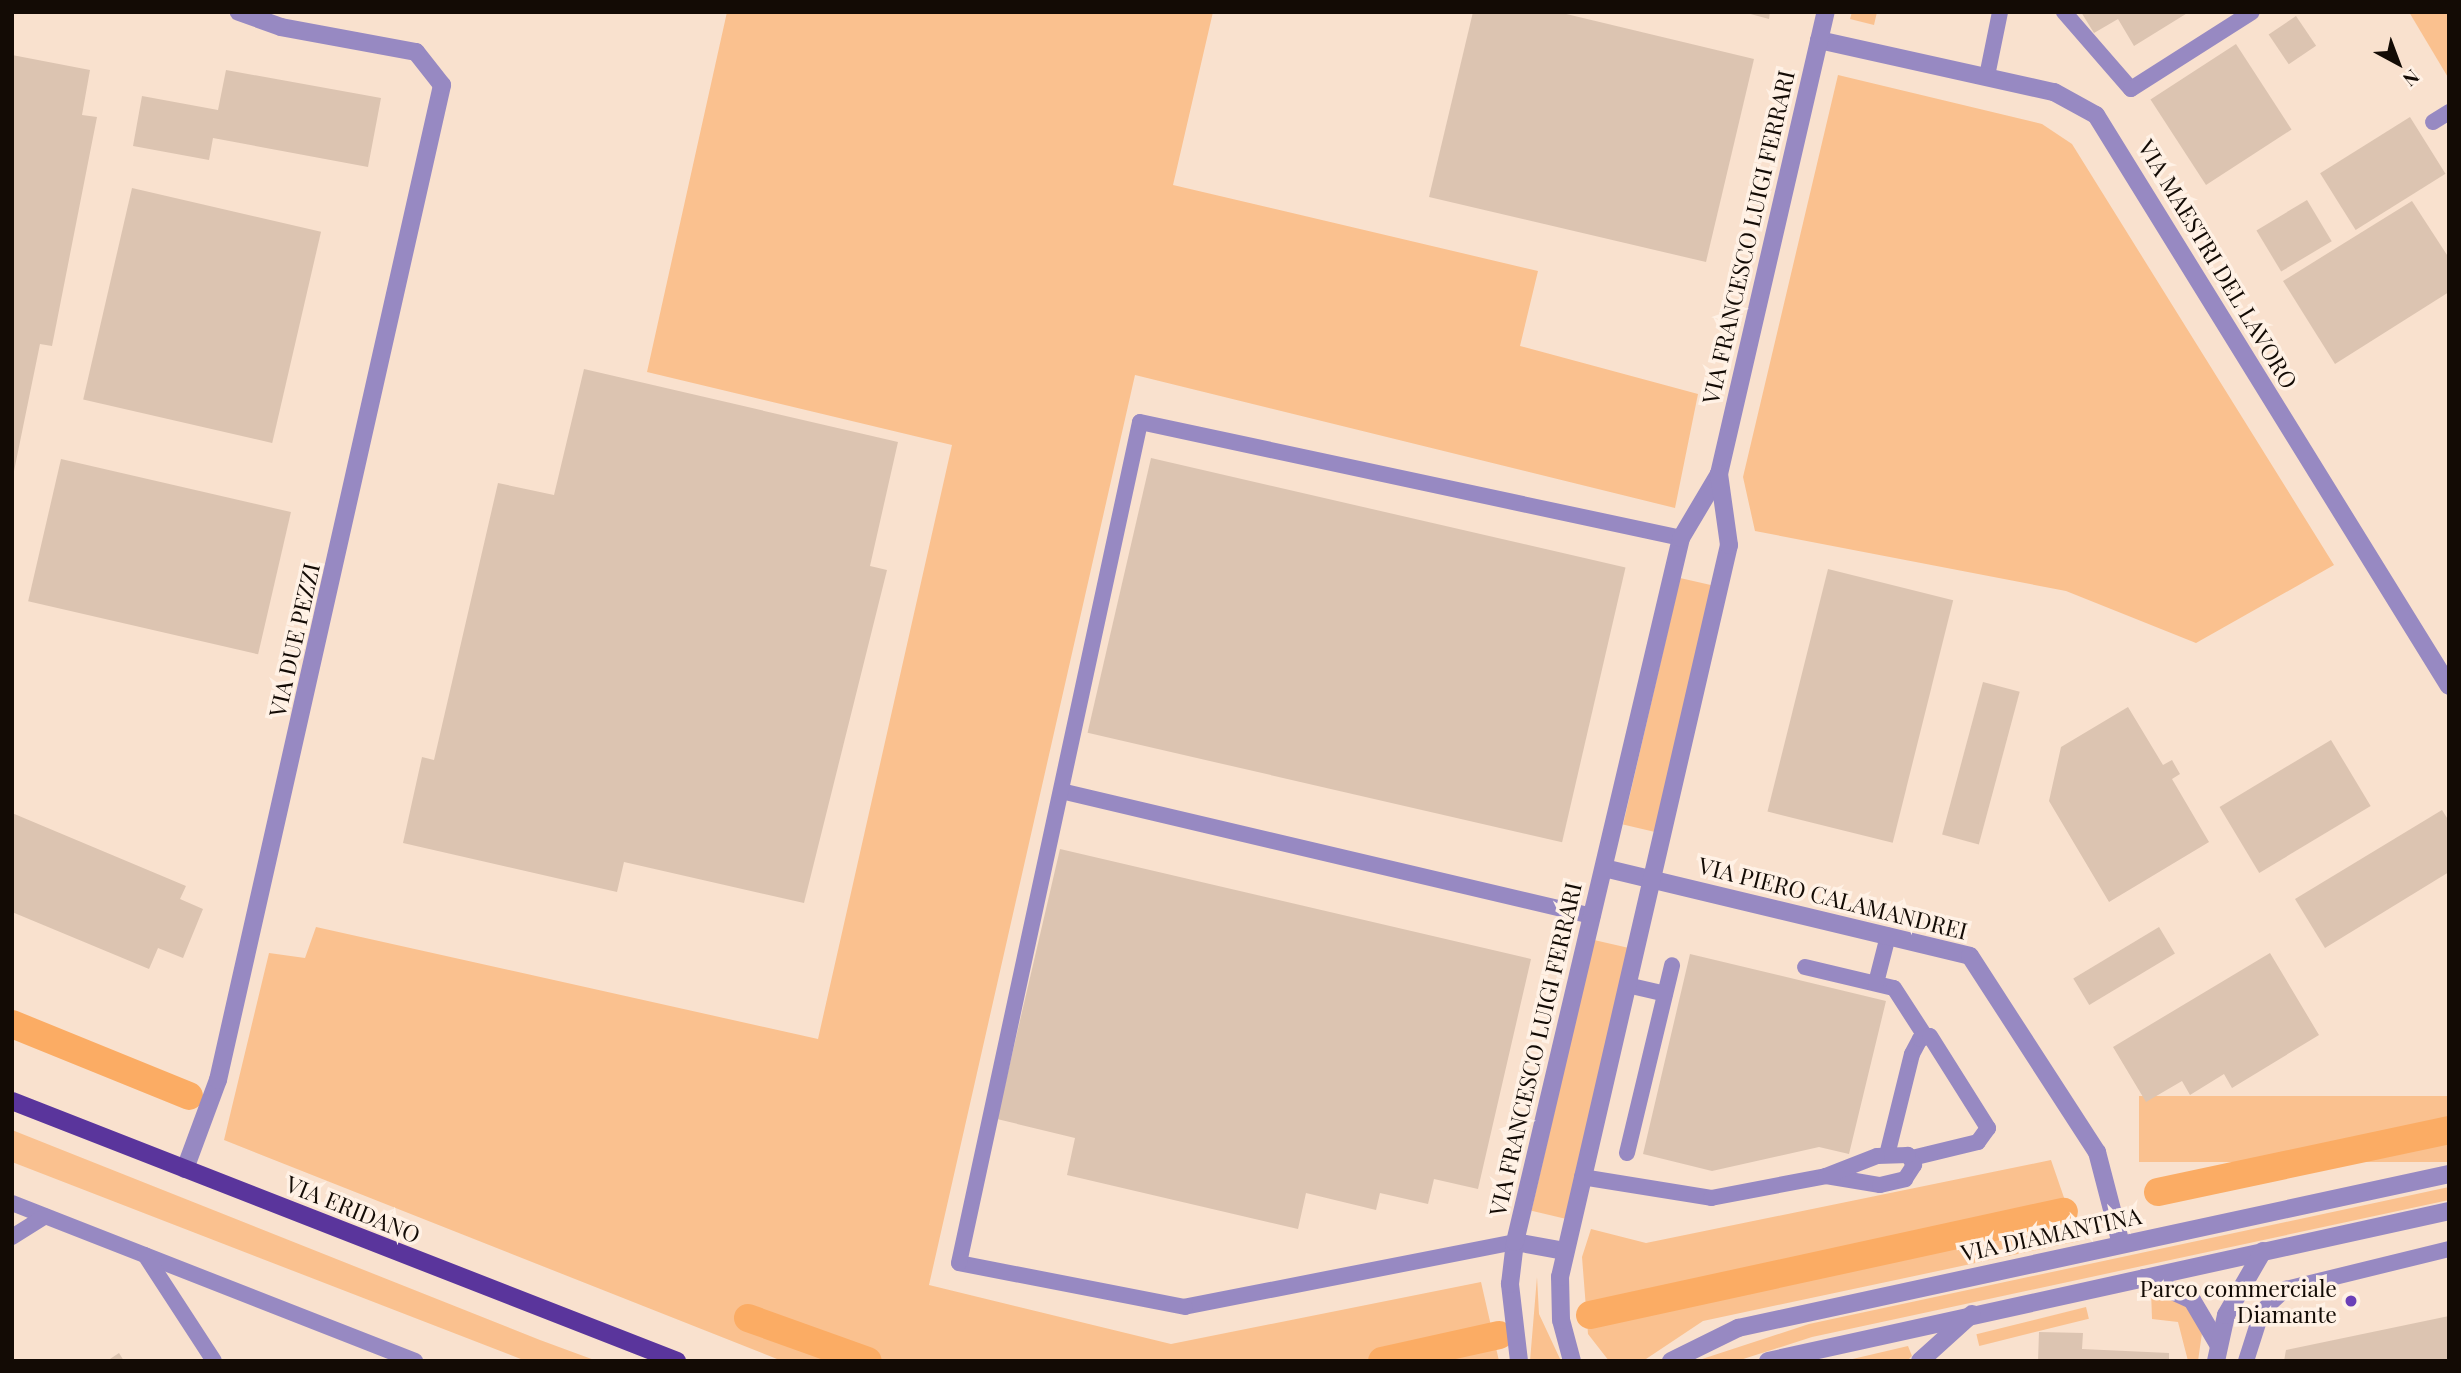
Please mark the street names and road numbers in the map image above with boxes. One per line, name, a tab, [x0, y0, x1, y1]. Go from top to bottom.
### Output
street label: VIA FRANCESCO LUIGI FERRARI	[1696, 67, 1800, 407]
street label: VIA MAESTRI DEL LAVORO	[2133, 135, 2303, 393]
street label: VIA DUE PEZZI	[263, 560, 325, 720]
street label: VIA PIERO CALAMANDREI	[1696, 851, 1970, 945]
street label: VIA FRANCESCO LUIGI FERRARI	[1483, 879, 1587, 1219]
street label: VIA ERIDANO	[282, 1170, 424, 1248]
street label: VIA DIAMANTINA	[1958, 1201, 2144, 1267]

